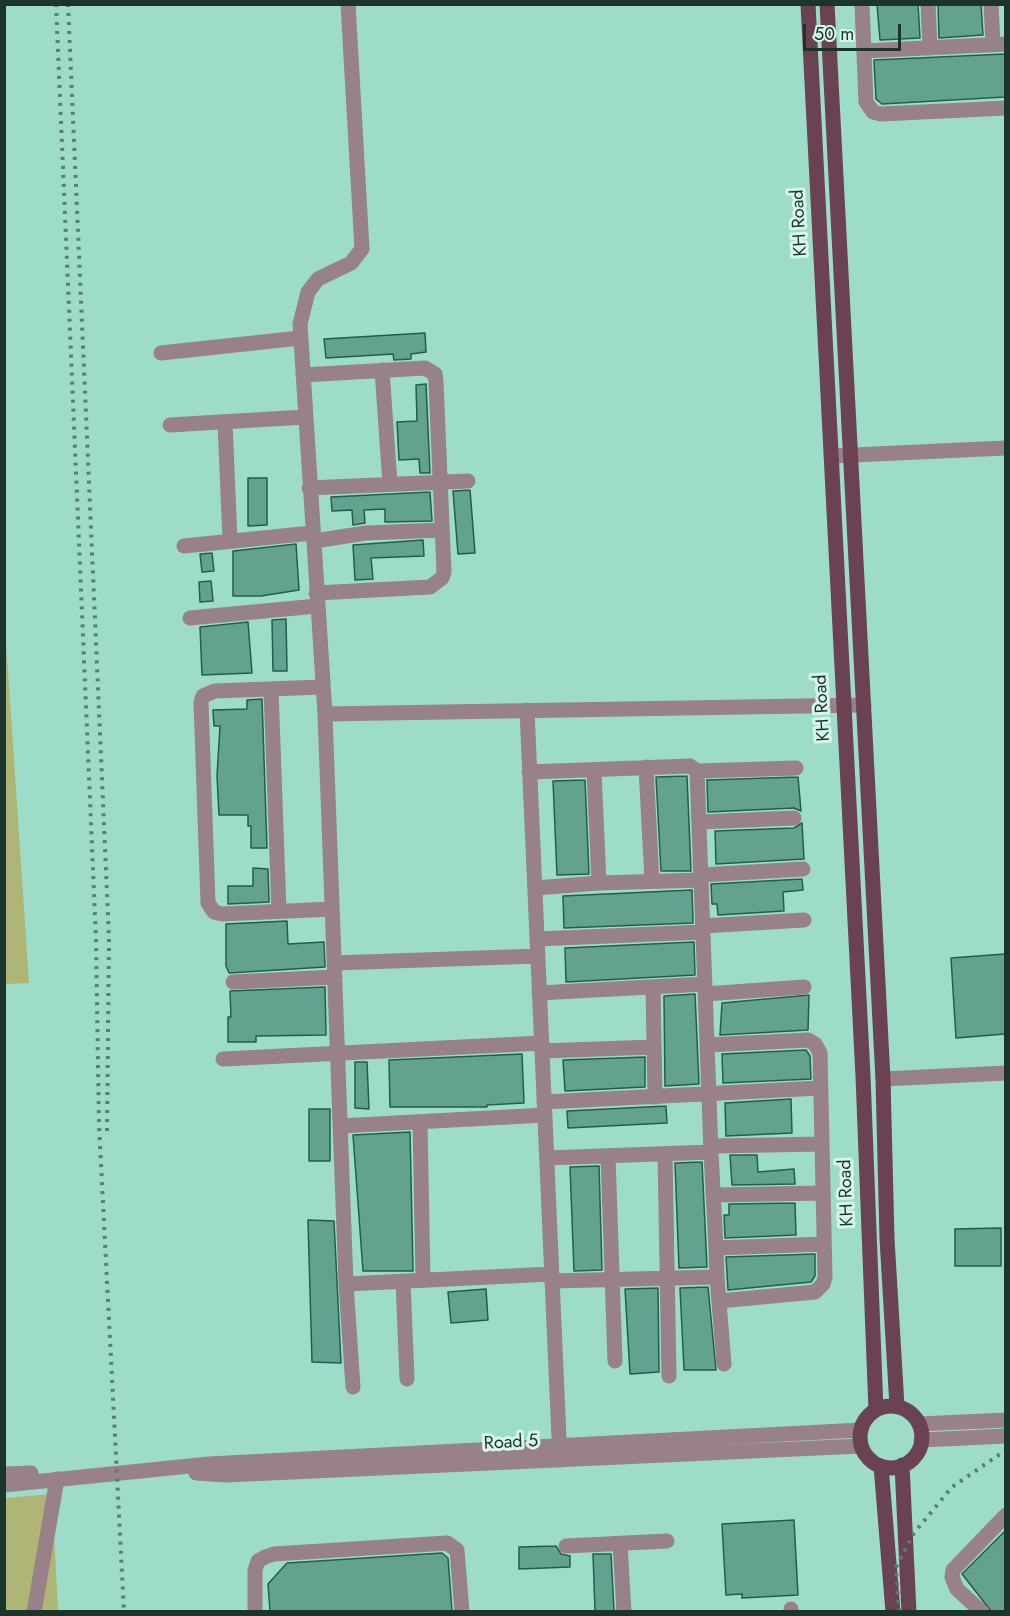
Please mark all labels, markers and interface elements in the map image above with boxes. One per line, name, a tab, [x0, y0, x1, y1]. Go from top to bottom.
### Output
scale bar	[806, 12, 904, 50]
text: 50 m	[814, 21, 854, 47]
street label: KH Road	[787, 189, 813, 257]
street label: KH Road	[810, 674, 836, 742]
street label: KH Road	[835, 1159, 859, 1227]
street label: Road 5	[483, 1431, 539, 1455]

